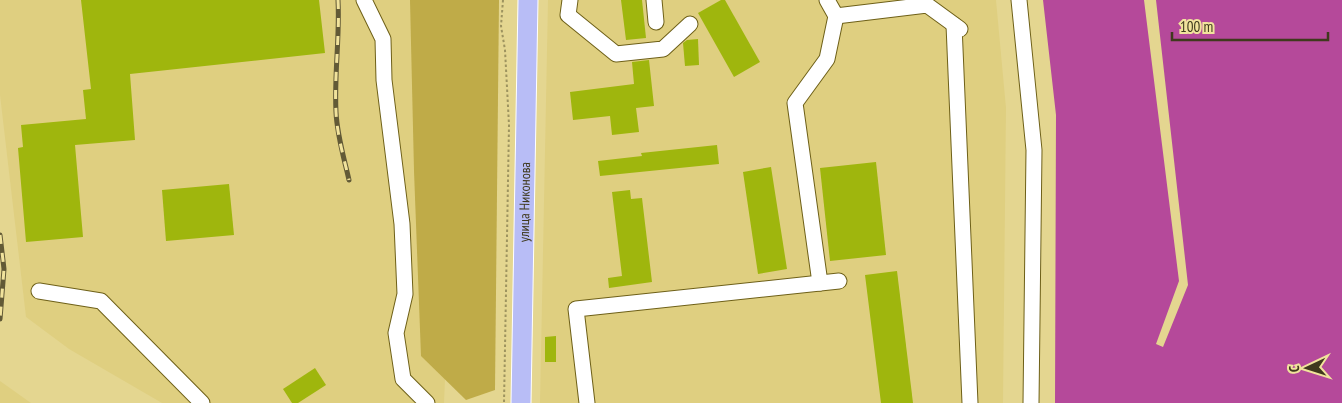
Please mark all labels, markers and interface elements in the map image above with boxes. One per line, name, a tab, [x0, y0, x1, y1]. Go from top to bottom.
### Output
scale bar	[1172, 10, 1328, 42]
text: 100 m	[1180, 17, 1213, 36]
street label: улица Никонова	[515, 162, 534, 242]
north arrow	[1282, 343, 1332, 393]
text: С	[1285, 364, 1303, 373]

